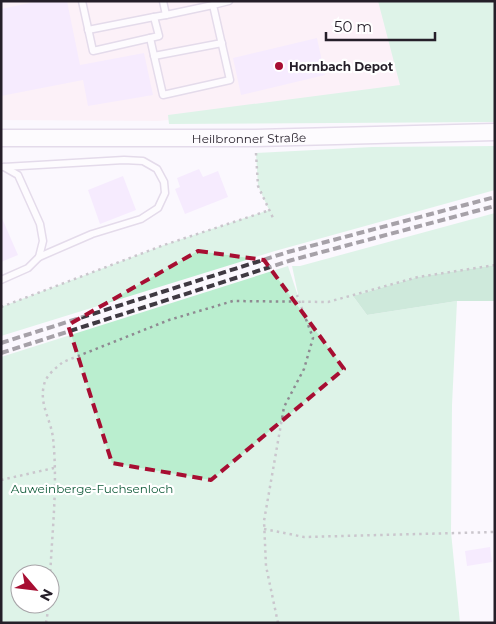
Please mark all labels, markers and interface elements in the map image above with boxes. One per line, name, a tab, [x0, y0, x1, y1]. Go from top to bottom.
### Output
scale bar	[326, 10, 435, 42]
text: 50 m	[334, 17, 372, 36]
place label: Hornbach Depot	[289, 59, 394, 74]
marker: Hornbach Depot	[273, 60, 285, 72]
street label: Heilbronner Straße	[192, 129, 306, 146]
park label: Auweinberge-Fuchsenloch	[11, 481, 173, 496]
north arrow	[10, 564, 60, 614]
text: N	[36, 586, 57, 604]

